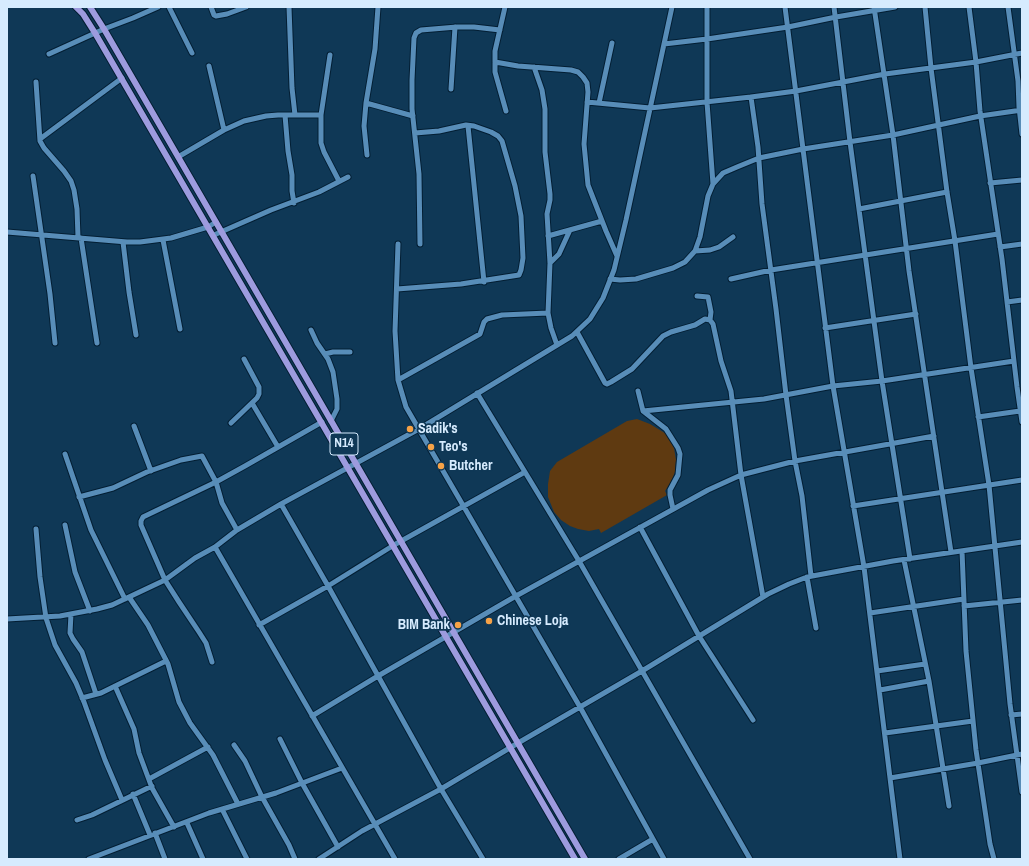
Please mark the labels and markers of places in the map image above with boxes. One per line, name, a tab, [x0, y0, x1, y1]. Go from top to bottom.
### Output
place label: Sadik's	[418, 421, 458, 437]
marker: Sadik's	[405, 424, 415, 434]
place label: Teo's	[439, 439, 468, 455]
marker: Teo's	[426, 442, 436, 452]
place label: Butcher	[449, 458, 492, 474]
marker: Butcher	[436, 461, 446, 471]
place label: Chinese Loja	[497, 613, 568, 629]
marker: Chinese Loja	[484, 616, 494, 626]
place label: BIM Bank	[398, 617, 450, 633]
marker: BIM Bank	[453, 620, 463, 630]

